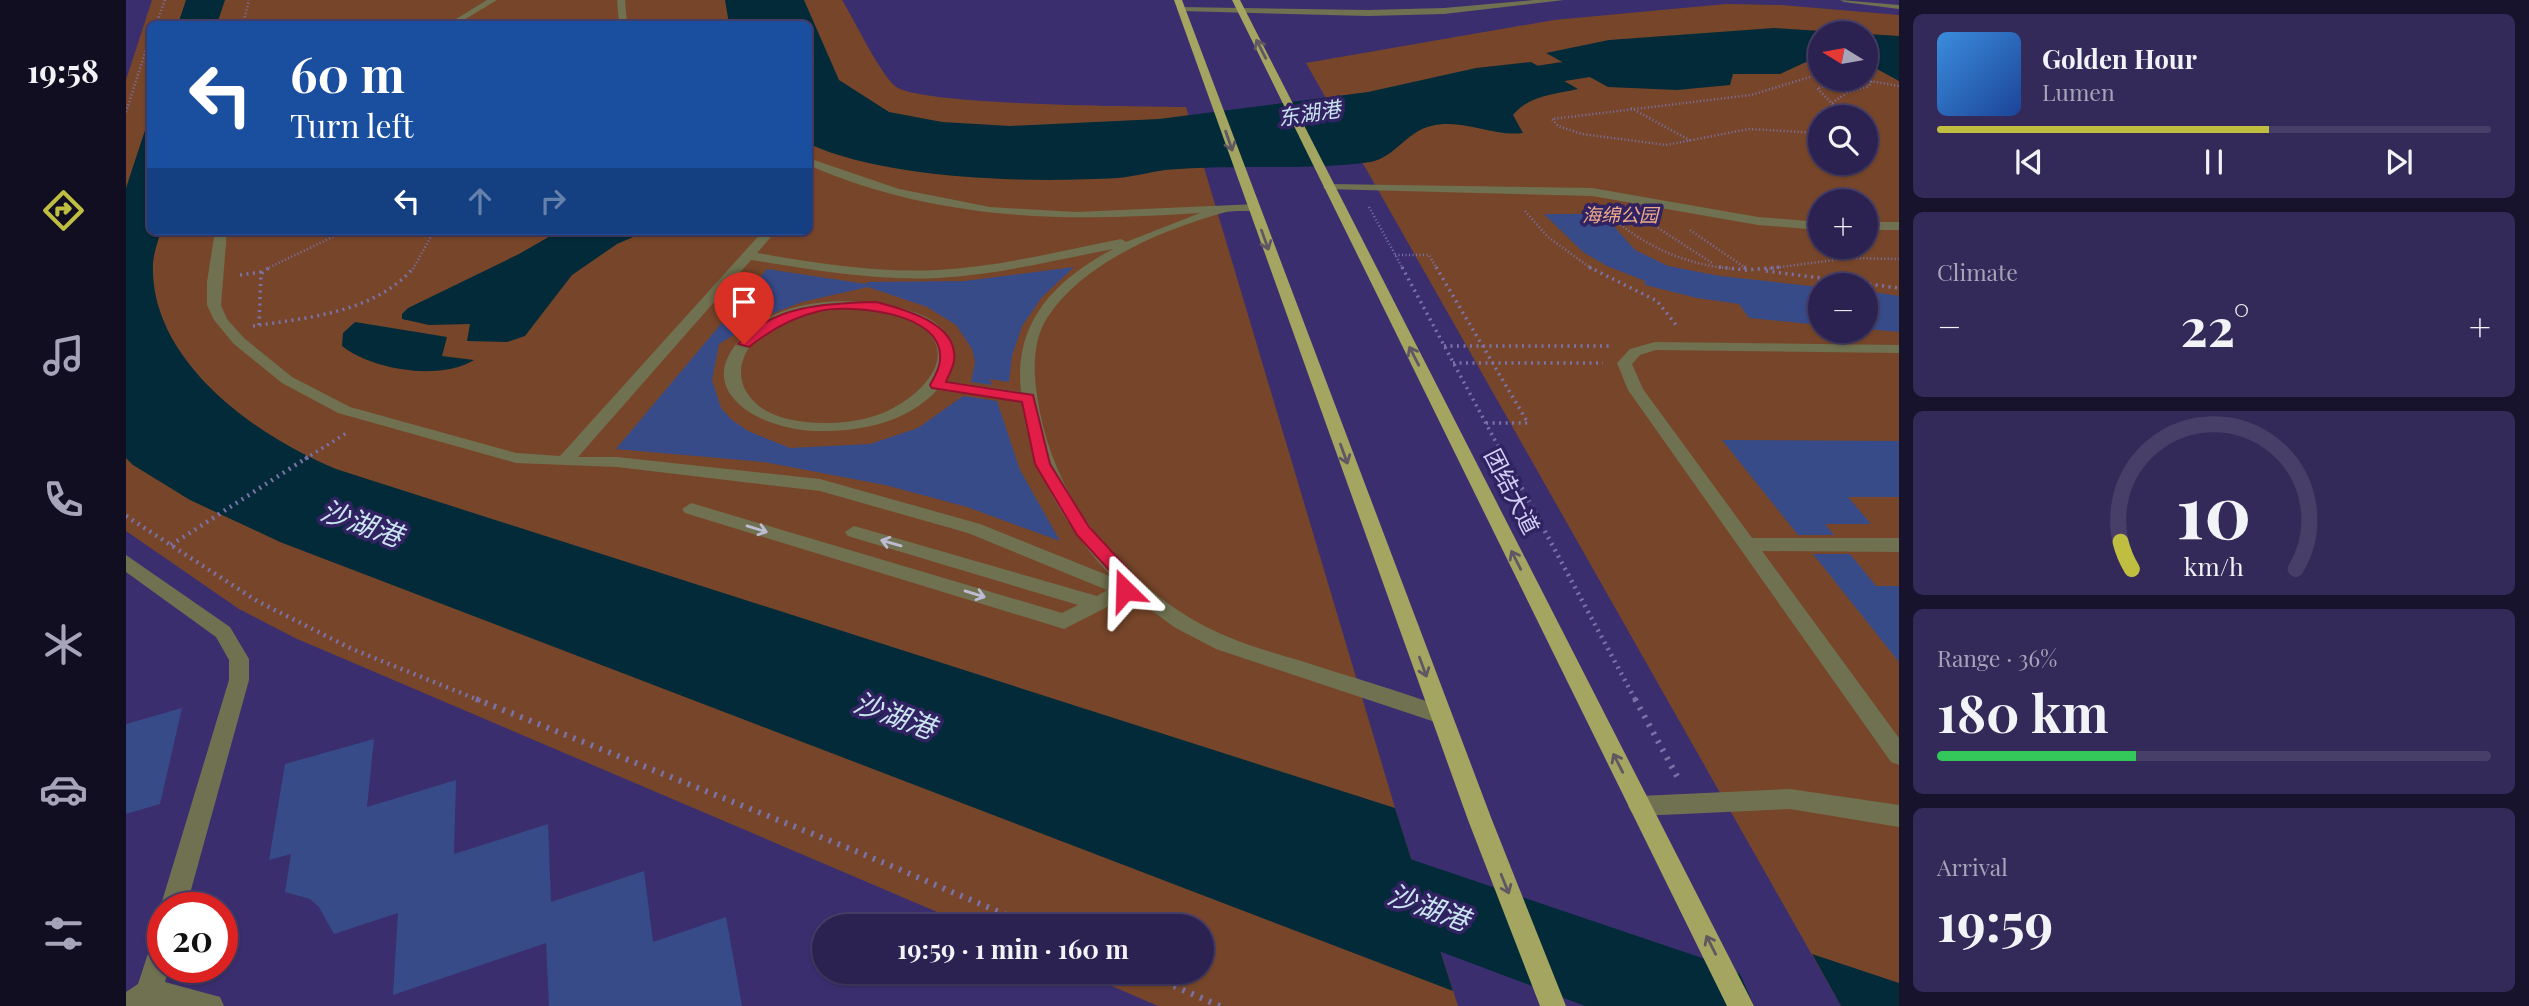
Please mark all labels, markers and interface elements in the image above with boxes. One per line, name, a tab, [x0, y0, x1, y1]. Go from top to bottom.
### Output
north arrow	[1808, 21, 1878, 91]
map controls	[1808, 21, 1878, 343]
text: 60 m	[290, 40, 405, 105]
one-way arrow	[1253, 40, 1267, 60]
text: Golden Hour	[2042, 41, 2197, 76]
text: 19:58	[27, 48, 99, 91]
icon: left	[175, 49, 266, 140]
text: Lumen	[2042, 76, 2115, 107]
water label: 东湖港	[1276, 93, 1345, 131]
text: Turn left	[290, 103, 414, 146]
button: search	[1808, 105, 1878, 175]
one-way arrow	[1224, 130, 1236, 152]
icon: previous	[2010, 143, 2048, 181]
icon: pause	[2195, 143, 2233, 181]
icon: next	[2380, 143, 2418, 181]
icon: left	[388, 182, 426, 220]
icon: ahead	[461, 182, 499, 220]
icon: right	[534, 182, 572, 220]
icon: directions	[39, 186, 88, 235]
button: +	[1808, 189, 1878, 259]
park label: 海绵公园	[1582, 201, 1661, 227]
one-way arrow	[1260, 229, 1272, 251]
text: Climate	[1937, 256, 2018, 287]
pin	[714, 272, 774, 344]
button: −	[1808, 273, 1878, 343]
icon: arrive	[725, 283, 763, 321]
text: 22°	[2181, 291, 2250, 360]
text: −	[1937, 300, 1962, 351]
text: +	[2469, 300, 2491, 351]
icon: music	[39, 331, 88, 380]
one-way arrow	[1406, 346, 1420, 367]
one-way arrow	[1339, 442, 1351, 464]
street label: 团结大道	[1478, 443, 1548, 539]
text: 10	[2177, 460, 2251, 557]
icon: phone	[39, 475, 88, 524]
water label: 沙湖港	[316, 490, 412, 555]
one-way arrow	[746, 523, 768, 536]
one-way arrow	[880, 535, 902, 548]
text: km/h	[2184, 549, 2244, 582]
one-way arrow	[1508, 550, 1522, 570]
position arrow	[1088, 553, 1162, 627]
one-way arrow	[964, 588, 986, 601]
icon: climate	[39, 620, 88, 669]
text: Range · 36%	[1937, 642, 2057, 673]
one-way arrow	[1418, 656, 1430, 678]
text: 180 km	[1937, 677, 2109, 746]
water label: 沙湖港	[849, 682, 945, 747]
one-way arrow	[1610, 753, 1624, 774]
icon: car	[39, 765, 88, 814]
text: Arrival	[1937, 851, 2008, 882]
one-way arrow	[1499, 872, 1512, 894]
water label: 沙湖港	[1383, 874, 1479, 939]
text: 19:59	[1937, 886, 2053, 955]
speed limit sign: 20	[147, 892, 238, 983]
icon: filters	[39, 909, 88, 958]
text: 19:59 · 1 min · 160 m	[897, 931, 1129, 966]
one-way arrow	[1703, 935, 1717, 956]

